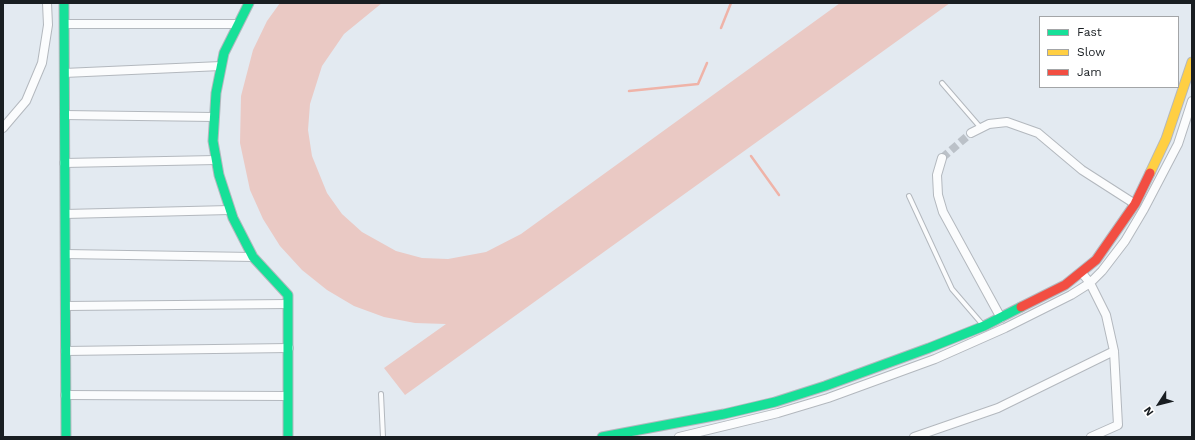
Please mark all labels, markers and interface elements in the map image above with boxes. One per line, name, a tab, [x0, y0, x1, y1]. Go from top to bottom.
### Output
legend	[1039, 16, 1179, 88]
text: Fast	[1077, 25, 1102, 39]
text: Slow	[1077, 45, 1105, 59]
text: Jam	[1077, 65, 1102, 79]
north arrow	[1139, 384, 1179, 424]
text: N	[1141, 404, 1157, 418]

